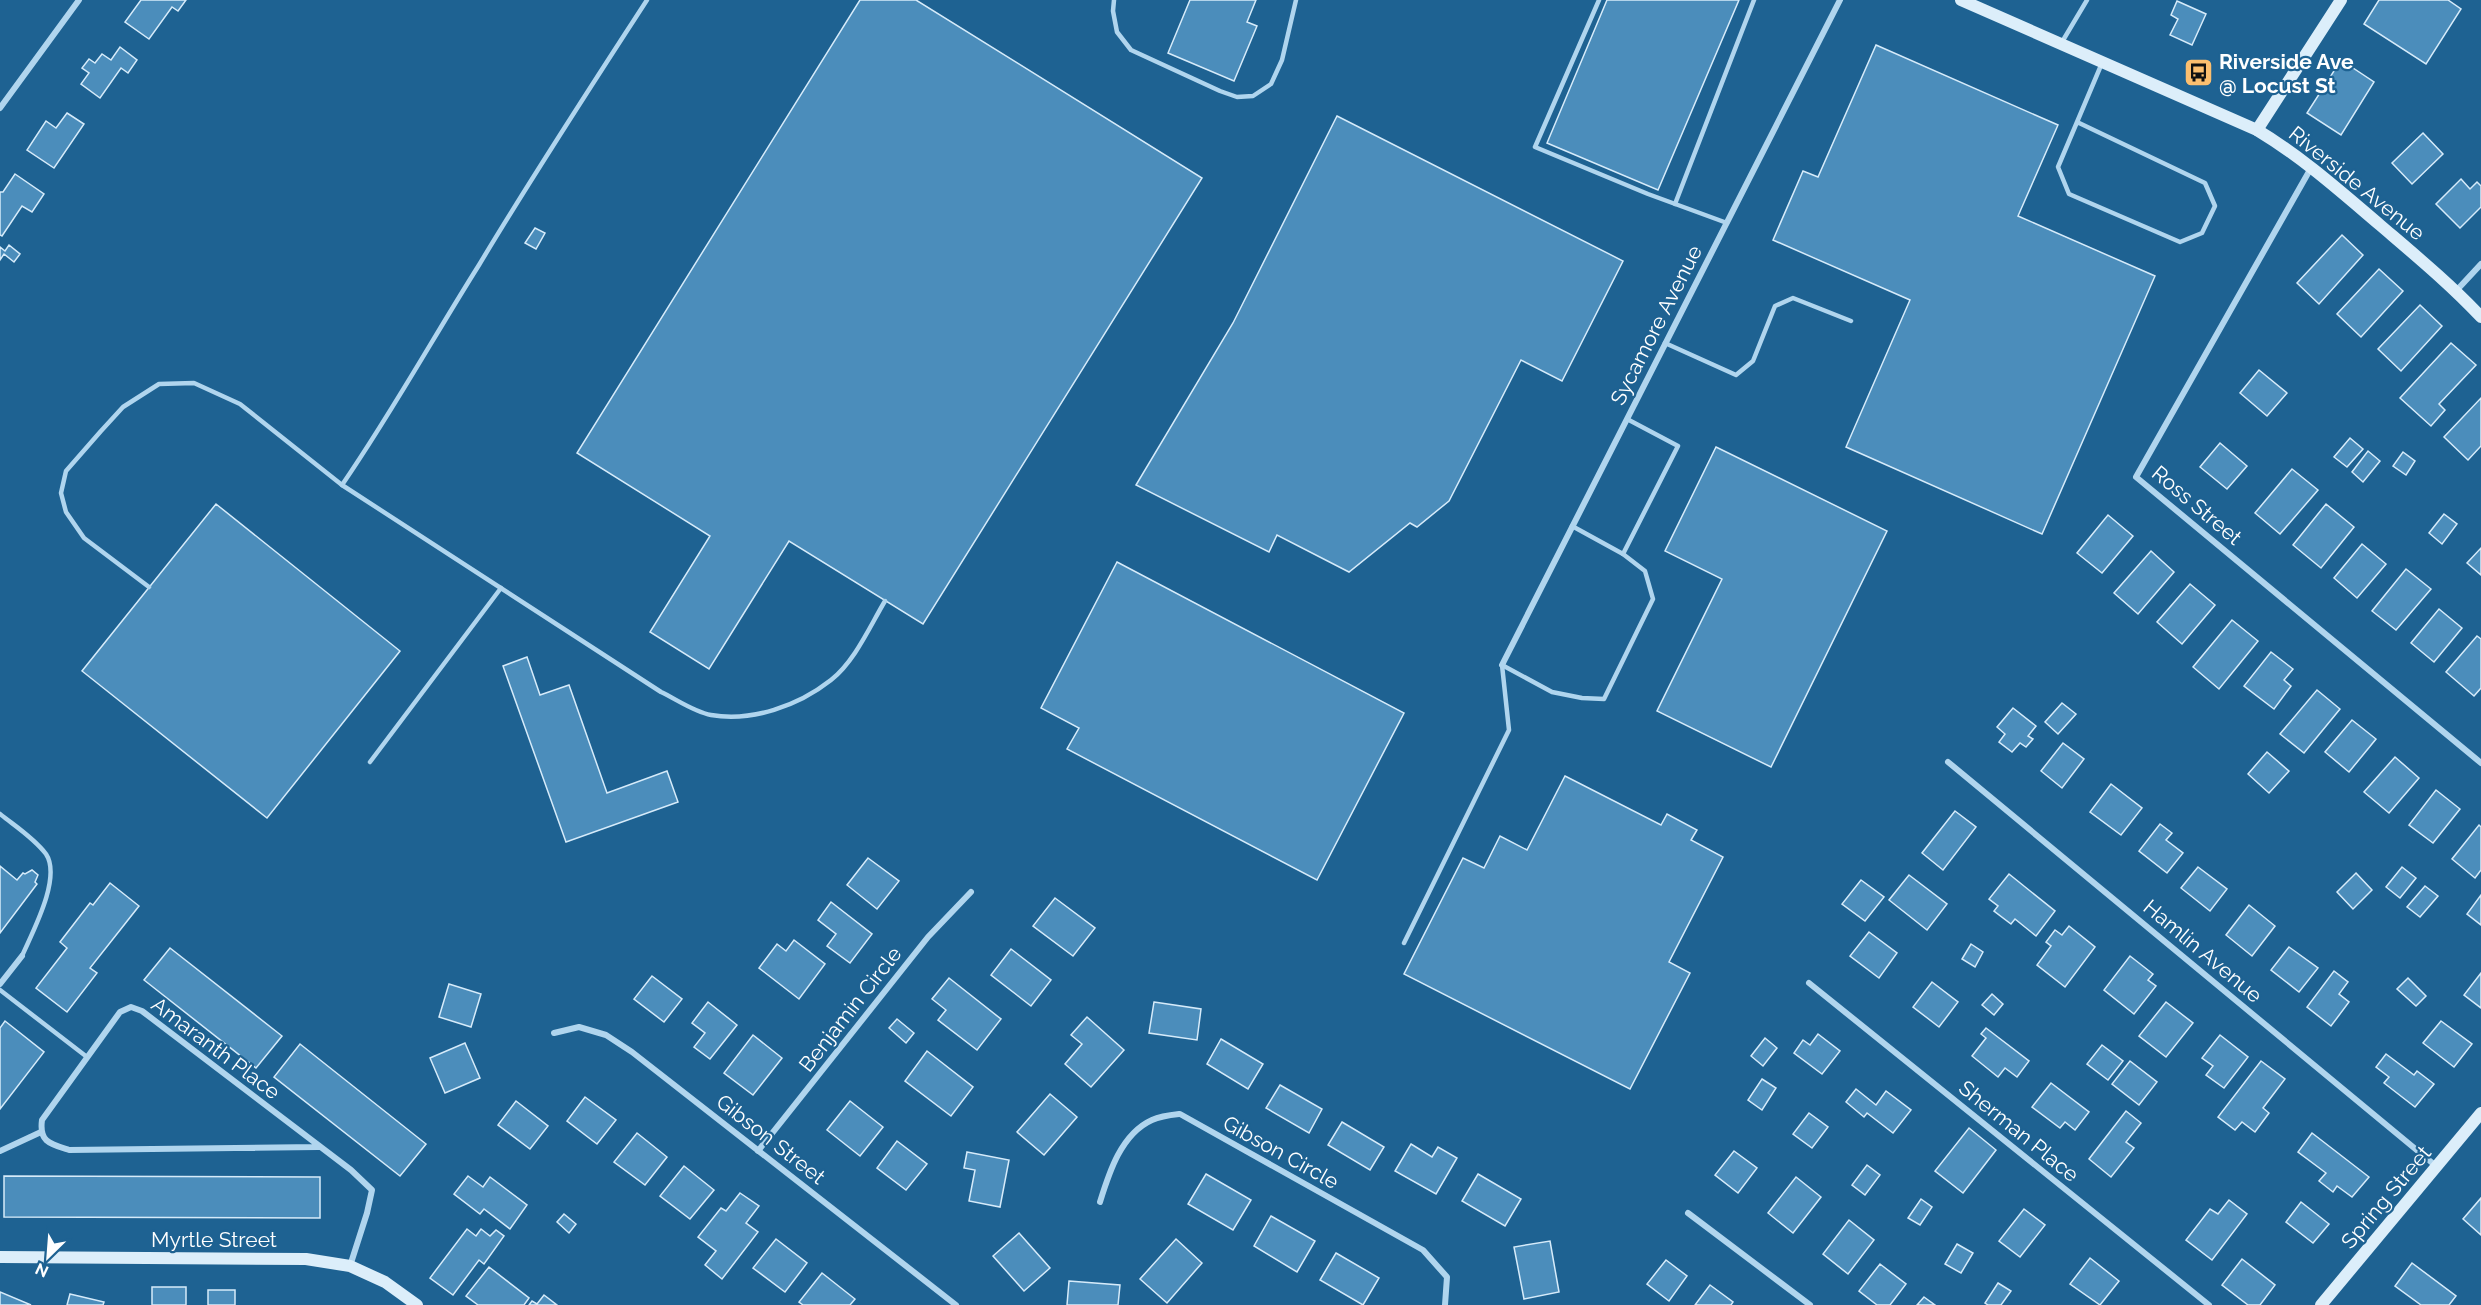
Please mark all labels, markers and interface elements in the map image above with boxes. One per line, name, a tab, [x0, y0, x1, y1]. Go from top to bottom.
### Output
place label: Riverside Ave @ Locust St	[2219, 49, 2354, 98]
bus stop icon: Riverside Ave @ Locust St	[2182, 57, 2214, 89]
street label: Riverside Avenue	[2284, 121, 2430, 245]
street label: Sycamore Avenue	[1605, 241, 1707, 409]
street label: Ross Street	[2147, 460, 2247, 550]
street label: Hamlin Avenue	[2139, 894, 2267, 1008]
street label: Benjamin Circle	[793, 941, 907, 1077]
street label: Amaranth Place	[147, 992, 285, 1104]
street label: Sherman Place	[1954, 1075, 2084, 1187]
street label: Gibson Street	[712, 1089, 830, 1189]
street label: Gibson Circle	[1219, 1110, 1343, 1194]
street label: Spring Street	[2336, 1141, 2436, 1253]
north arrow	[18, 1227, 78, 1287]
street label: Myrtle Street	[151, 1227, 277, 1252]
text: N	[32, 1259, 51, 1281]

